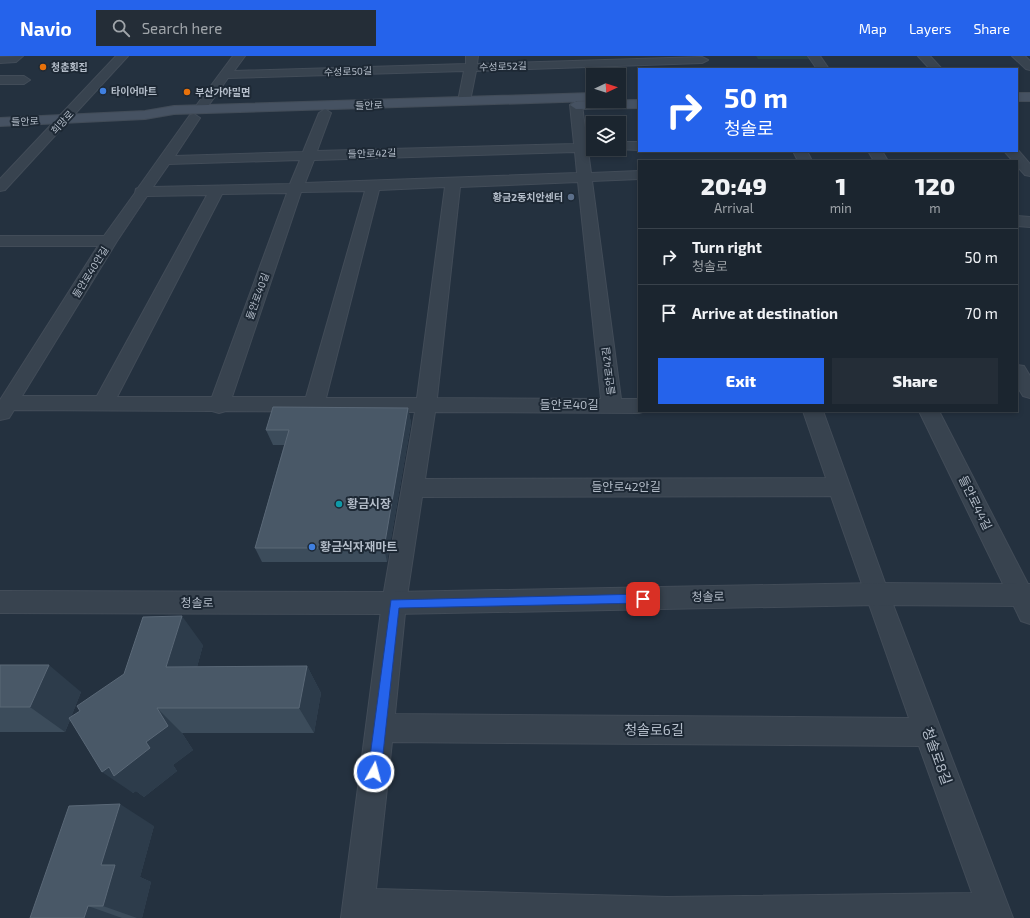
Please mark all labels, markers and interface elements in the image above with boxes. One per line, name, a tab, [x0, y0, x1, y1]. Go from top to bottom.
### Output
search box	[96, 10, 376, 46]
text: Navio	[20, 17, 72, 40]
icon: search	[110, 17, 132, 39]
text: Search here	[142, 19, 222, 37]
text: Map	[859, 20, 887, 37]
text: Layers	[909, 20, 951, 37]
text: Share	[973, 20, 1010, 37]
street label: 수성로52길	[479, 59, 527, 73]
place label: 청춘횟집	[51, 61, 88, 73]
marker: 청춘횟집	[38, 62, 48, 72]
street label: 수성로50길	[324, 64, 372, 78]
north arrow	[586, 68, 626, 108]
map controls	[586, 68, 626, 156]
text: 50 m	[724, 80, 788, 114]
icon: right	[658, 84, 710, 136]
place label: 타이어마트	[111, 85, 157, 97]
marker: 타이어마트	[98, 86, 108, 96]
place label: 부산가야밀면	[195, 86, 250, 98]
marker: 부산가야밀면	[182, 87, 192, 97]
street label: 들안로	[355, 99, 383, 111]
street label: 희망로	[48, 108, 76, 136]
street label: 들안로	[11, 115, 39, 127]
button: layers	[586, 116, 626, 156]
text: 청솔로	[724, 117, 774, 139]
street label: 들안로42길	[348, 146, 396, 160]
text: 20:49	[701, 171, 767, 200]
text: 1	[835, 171, 846, 200]
text: 120	[915, 171, 955, 200]
place label: 황금2동치안센터	[493, 191, 563, 203]
marker: 황금2동치안센터	[566, 192, 576, 202]
text: Arrival	[714, 200, 754, 216]
text: min	[830, 200, 852, 216]
text: m	[929, 200, 941, 216]
text: Turn right	[692, 238, 762, 256]
street label: 들안로40안길	[69, 244, 111, 300]
icon: right	[658, 246, 680, 268]
text: 50 m	[964, 248, 998, 266]
text: 청솔로	[692, 258, 728, 274]
street label: 들안로40길	[243, 271, 271, 321]
icon: arrive	[658, 302, 680, 324]
text: Arrive at destination	[692, 304, 838, 322]
text: 70 m	[965, 304, 998, 322]
street label: 들안로42길	[599, 346, 617, 396]
button: Exit	[658, 358, 824, 404]
button: Share	[832, 358, 998, 404]
street label: 들안로40길	[540, 397, 598, 411]
street label: 들안로44길	[957, 473, 995, 532]
street label: 들안로42안길	[591, 479, 661, 493]
place label: 황금시장	[347, 496, 391, 510]
marker: 황금시장	[334, 499, 344, 509]
place label: 황금식자재마트	[320, 539, 397, 553]
marker: 황금식자재마트	[307, 542, 317, 552]
pin	[626, 582, 660, 616]
icon: arrive	[632, 588, 654, 610]
street label: 청솔로	[691, 589, 725, 603]
street label: 청솔로	[180, 595, 214, 609]
street label: 청솔로6길	[624, 721, 684, 738]
street label: 청솔로8길	[919, 725, 956, 787]
position arrow	[353, 751, 395, 793]

